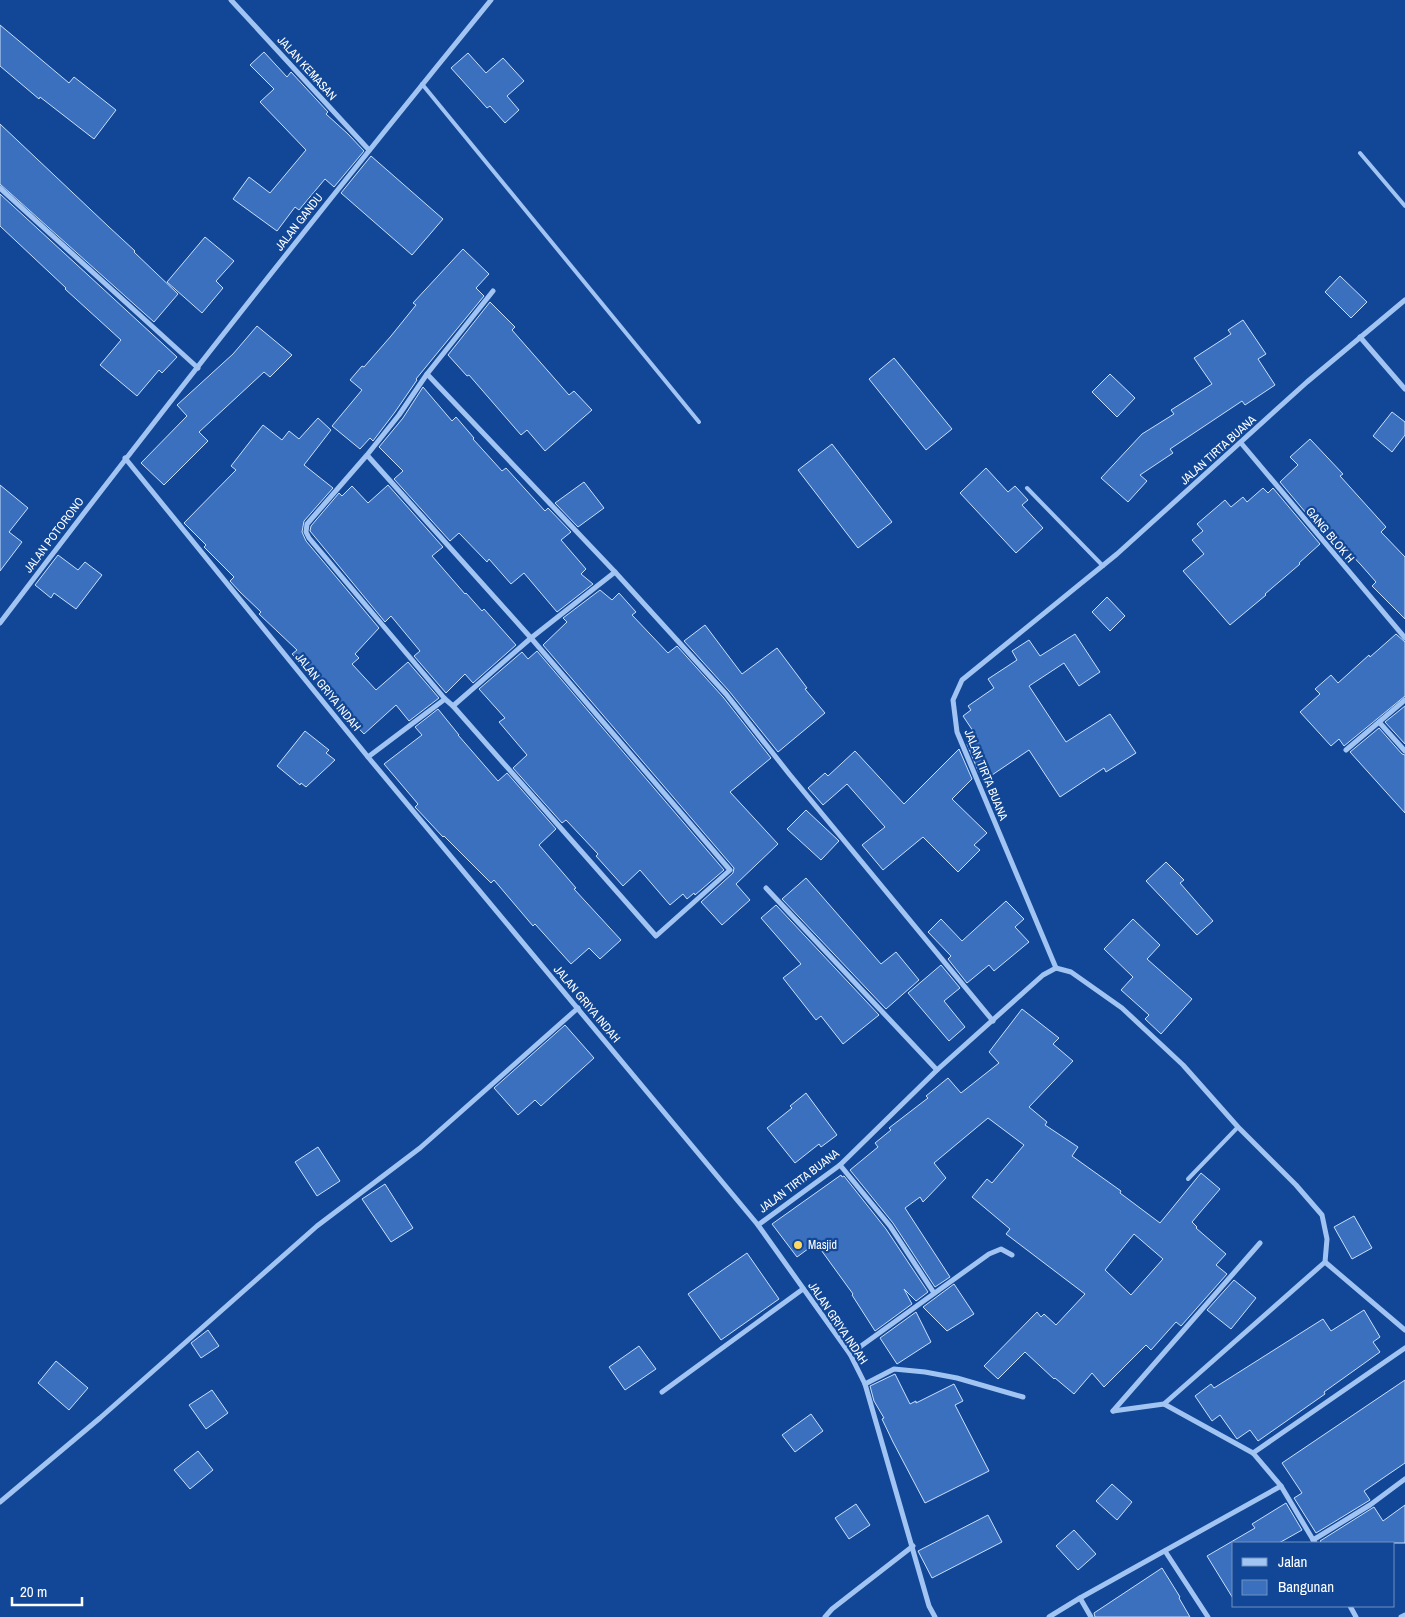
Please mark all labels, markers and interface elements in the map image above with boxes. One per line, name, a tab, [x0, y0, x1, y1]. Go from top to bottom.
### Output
street label: JALAN KEMASAN	[274, 32, 340, 104]
street label: JALAN GANDU	[271, 190, 327, 254]
street label: JALAN TIRTA BUANA	[1177, 411, 1260, 488]
street label: JALAN POTORONO	[20, 494, 88, 576]
street label: GANG BLOK H	[1302, 504, 1358, 566]
street label: JALAN GRIYA INDAH	[292, 650, 364, 734]
street label: JALAN TIRTA BUANA	[960, 727, 1012, 823]
street label: JALAN GRIYA INDAH	[550, 962, 624, 1046]
street label: JALAN TIRTA BUANA	[756, 1145, 843, 1217]
place label: Masjid	[808, 1237, 837, 1253]
marker: Masjid	[792, 1239, 804, 1251]
street label: JALAN GRIYA INDAH	[805, 1279, 871, 1367]
legend	[1232, 1542, 1395, 1607]
text: Jalan	[1278, 1551, 1307, 1572]
scale bar	[12, 1574, 82, 1606]
text: Bangunan	[1278, 1576, 1334, 1597]
text: 20 m	[20, 1581, 47, 1602]

